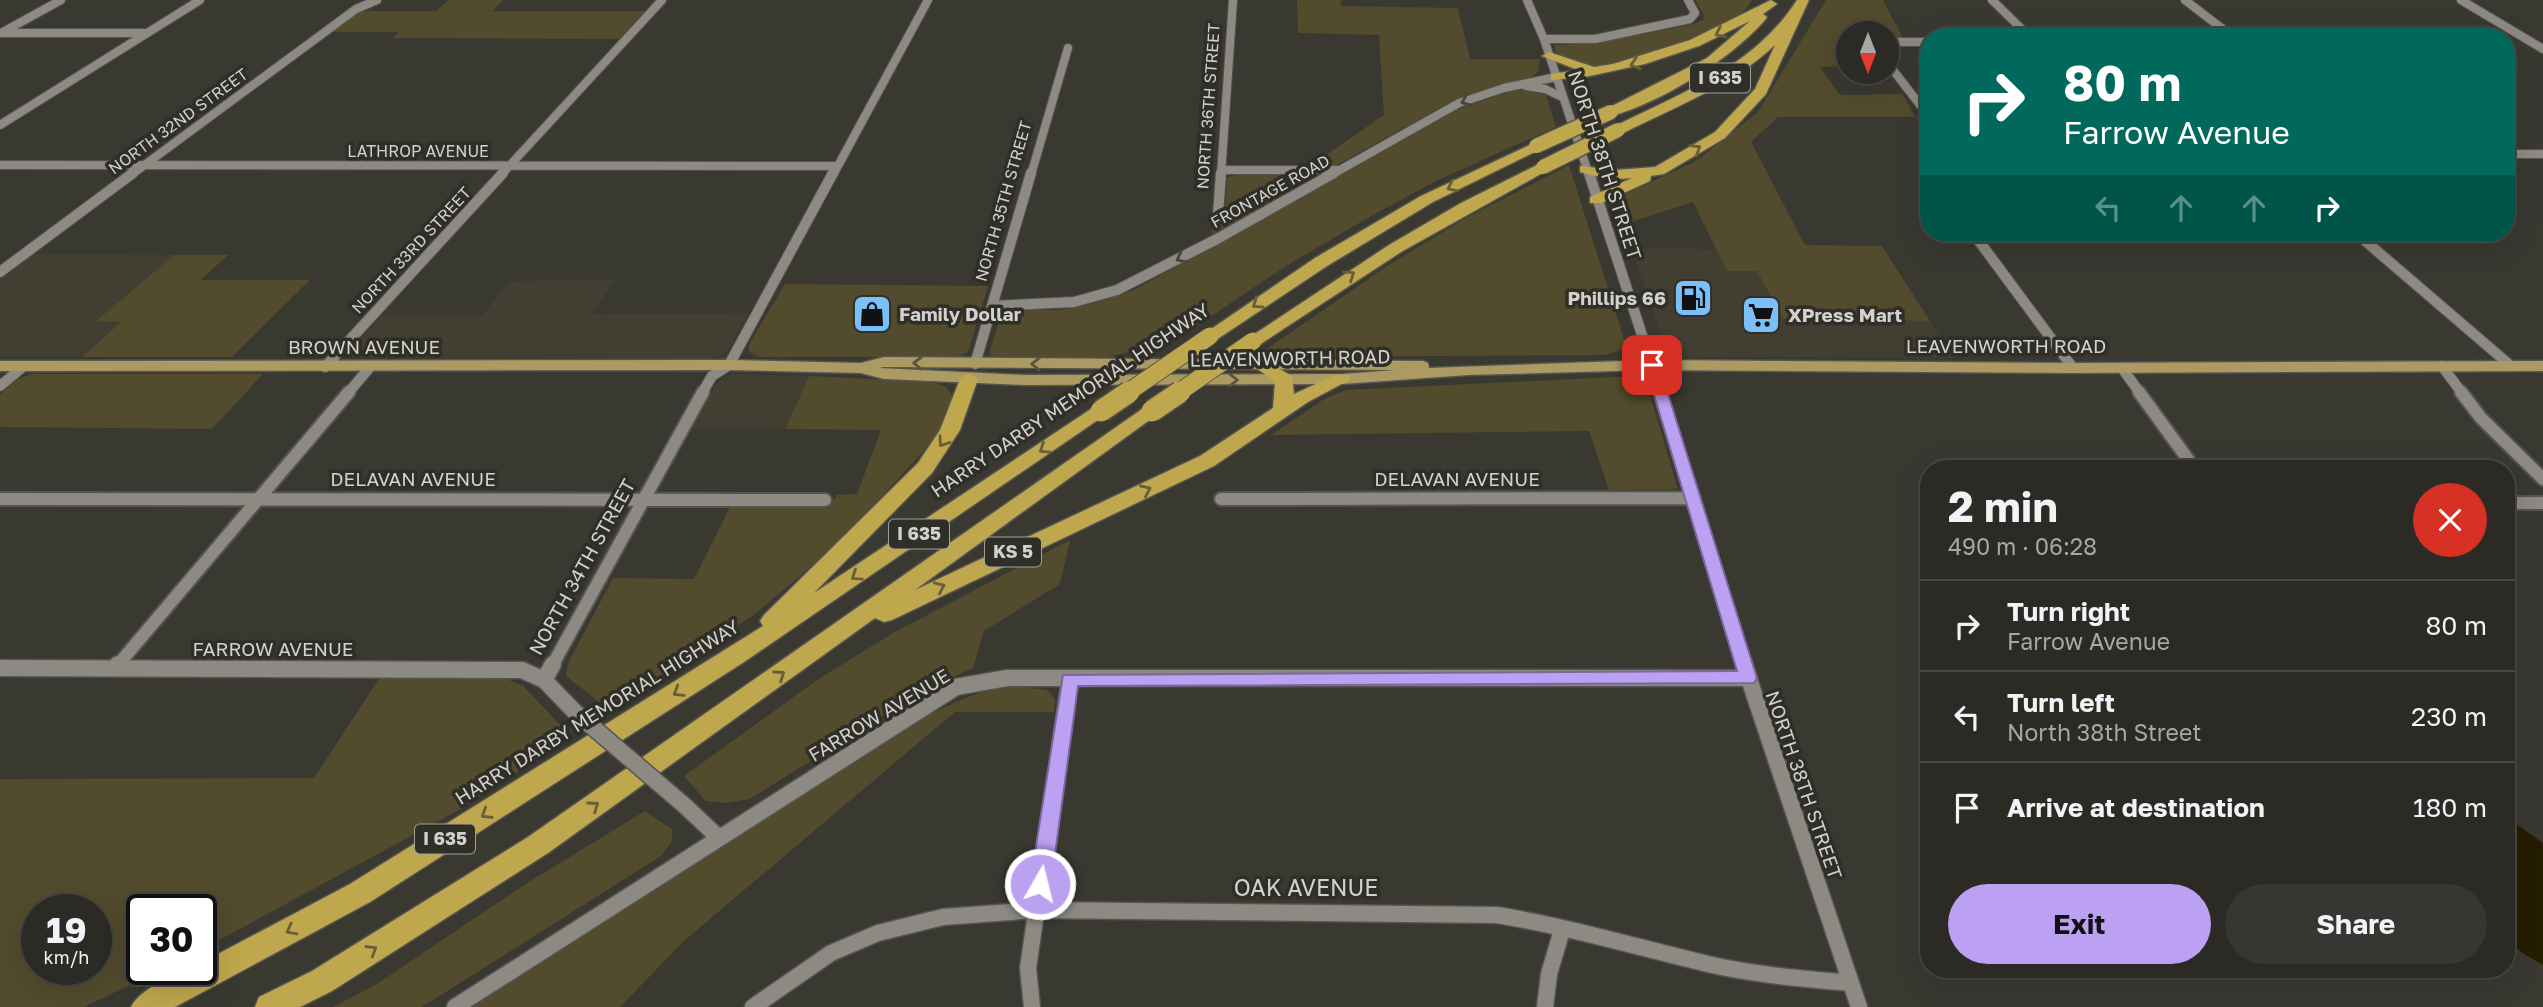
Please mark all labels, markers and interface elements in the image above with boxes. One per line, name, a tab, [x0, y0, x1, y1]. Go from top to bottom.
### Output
north arrow	[1836, 21, 1899, 84]
map controls	[1836, 21, 1899, 84]
street label: NORTH 36TH STREET	[1192, 22, 1224, 190]
one-way arrow	[1715, 25, 1727, 39]
text: 80 m	[2063, 53, 2181, 112]
one-way arrow	[1630, 55, 1642, 70]
icon: right	[1948, 56, 2039, 147]
street label: NORTH 32ND STREET	[104, 64, 252, 178]
road number: I 635	[1690, 64, 1750, 92]
street label: NORTH 38TH STREET	[1564, 67, 1647, 263]
one-way arrow	[1461, 92, 1473, 106]
text: Farrow Avenue	[2063, 113, 2290, 151]
street label: NORTH 35TH STREET	[971, 118, 1036, 284]
street label: LATHROP AVENUE	[347, 141, 489, 161]
one-way arrow	[1688, 145, 1701, 158]
street label: FRONTAGE ROAD	[1207, 150, 1333, 232]
one-way arrow	[1447, 178, 1459, 192]
street label: NORTH 33RD STREET	[347, 182, 475, 318]
icon: left	[2089, 189, 2127, 227]
icon: ahead	[2162, 189, 2200, 227]
icon: ahead	[2235, 189, 2273, 227]
icon: right	[2308, 189, 2346, 227]
one-way arrow	[1176, 249, 1188, 263]
one-way arrow	[1342, 271, 1355, 283]
fuel station icon: Phillips 66	[1672, 277, 1714, 319]
place label: Phillips 66	[1567, 286, 1666, 309]
shop icon: Family Dollar	[851, 293, 893, 335]
supermarket icon: XPress Mart	[1740, 294, 1782, 336]
one-way arrow	[1252, 296, 1265, 309]
street label: HARRY DARBY MEMORIAL HIGHWAY	[926, 298, 1213, 502]
place label: Family Dollar	[899, 302, 1022, 325]
place label: XPress Mart	[1788, 303, 1902, 326]
street label: LEAVENWORTH ROAD	[1906, 334, 2106, 357]
street label: BROWN AVENUE	[288, 335, 440, 358]
pin	[1622, 335, 1682, 395]
street label: LEAVENWORTH ROAD	[1189, 344, 1390, 371]
icon: arrive	[1633, 346, 1671, 384]
one-way arrow	[912, 355, 923, 370]
one-way arrow	[1031, 356, 1041, 372]
one-way arrow	[1229, 372, 1239, 388]
one-way arrow	[938, 434, 951, 447]
one-way arrow	[1039, 441, 1052, 453]
street label: DELAVAN AVENUE	[330, 467, 496, 490]
street label: DELAVAN AVENUE	[1374, 467, 1540, 490]
street label: NORTH 34TH STREET	[524, 475, 640, 659]
text: 2 min	[1948, 481, 2058, 531]
button: close	[2413, 483, 2487, 557]
one-way arrow	[1139, 484, 1151, 498]
road number: I 635	[889, 520, 949, 548]
text: 490 m · 06:28	[1948, 532, 2097, 560]
road number: KS 5	[985, 538, 1041, 566]
one-way arrow	[850, 568, 863, 581]
one-way arrow	[933, 581, 945, 595]
text: Turn right	[2007, 596, 2130, 627]
icon: right	[1948, 607, 1986, 645]
text: 80 m	[2426, 610, 2487, 641]
street label: HARRY DARBY MEMORIAL HIGHWAY	[450, 614, 743, 809]
text: Farrow Avenue	[2007, 627, 2170, 655]
street label: FARROW AVENUE	[193, 637, 353, 660]
street label: FARROW AVENUE	[804, 663, 954, 766]
one-way arrow	[772, 671, 785, 683]
one-way arrow	[673, 684, 686, 697]
text: Turn left	[2007, 687, 2115, 718]
street label: NORTH 38TH STREET	[1761, 688, 1848, 882]
icon: left	[1948, 698, 1986, 736]
text: 230 m	[2411, 701, 2487, 732]
text: North 38th Street	[2007, 718, 2201, 746]
icon: arrive	[1948, 789, 1986, 827]
text: Arrive at destination	[2007, 792, 2265, 823]
text: 180 m	[2413, 792, 2487, 823]
one-way arrow	[586, 802, 599, 814]
one-way arrow	[480, 805, 493, 818]
road number: I 635	[415, 824, 475, 854]
position arrow	[1003, 847, 1077, 921]
street label: OAK AVENUE	[1234, 873, 1378, 901]
button: Exit	[1948, 884, 2211, 964]
button: Share	[2225, 884, 2487, 964]
speed limit sign: 30	[126, 894, 217, 985]
text: 19	[46, 909, 87, 951]
one-way arrow	[285, 922, 298, 936]
one-way arrow	[364, 945, 377, 958]
text: km/h	[44, 946, 89, 968]

